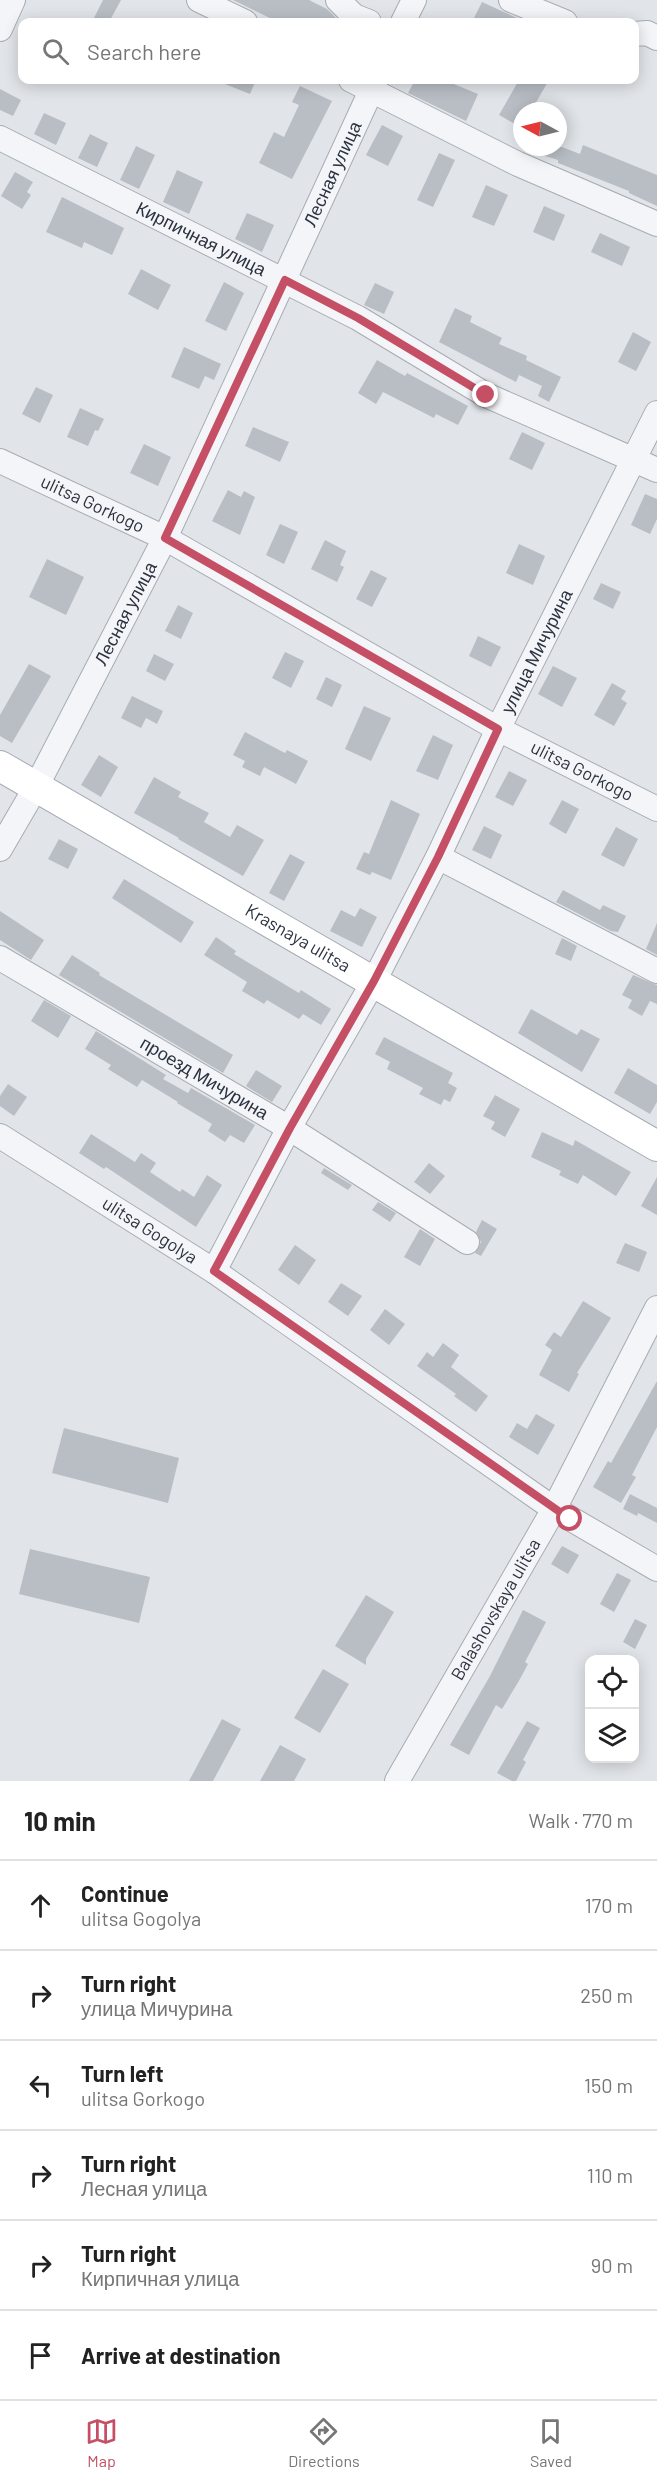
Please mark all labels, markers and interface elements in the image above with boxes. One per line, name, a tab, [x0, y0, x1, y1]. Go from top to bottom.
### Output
search box	[18, 18, 639, 84]
icon: search	[39, 35, 72, 68]
text: Search here	[87, 38, 201, 64]
north arrow	[513, 102, 567, 156]
street label: Лесная улица	[298, 116, 366, 230]
street label: Кирпичная улица	[133, 196, 271, 280]
route end	[472, 381, 498, 407]
street label: ulitsa Gorkogo	[38, 470, 148, 537]
street label: Лесная улица	[89, 557, 161, 669]
street label: улица Мичурина	[496, 584, 577, 717]
street label: ulitsa Gorkogo	[528, 735, 637, 805]
street label: Krasnaya ulitsa	[242, 898, 355, 976]
street label: проезд Мичурина	[137, 1031, 274, 1124]
street label: ulitsa Gogolya	[99, 1191, 202, 1268]
route start	[556, 1505, 582, 1531]
street label: Balashovskaya ulitsa	[446, 1534, 545, 1684]
map controls	[585, 1655, 639, 1763]
button: locate	[585, 1655, 639, 1709]
button: layers	[585, 1709, 639, 1763]
text: 10 min	[24, 1805, 96, 1836]
text: Walk · 770 m	[529, 1808, 633, 1832]
text: Continue	[81, 1880, 169, 1906]
icon: ahead	[24, 1889, 57, 1922]
text: 170 m	[585, 1893, 633, 1917]
text: ulitsa Gogolya	[81, 1906, 201, 1930]
text: Turn right	[81, 1970, 176, 1996]
icon: right	[24, 1979, 57, 2012]
text: 250 m	[580, 1983, 633, 2007]
text: улица Мичурина	[81, 1996, 232, 2020]
text: Turn left	[81, 2060, 164, 2086]
icon: left	[24, 2069, 57, 2102]
text: 150 m	[584, 2073, 633, 2097]
text: ulitsa Gorkogo	[81, 2086, 205, 2110]
text: Turn right	[81, 2150, 176, 2176]
icon: right	[24, 2159, 57, 2192]
text: 110 m	[587, 2163, 633, 2187]
text: Лесная улица	[81, 2176, 207, 2200]
text: Turn right	[81, 2240, 176, 2266]
icon: right	[24, 2249, 57, 2282]
text: 90 m	[591, 2253, 633, 2277]
text: Кирпичная улица	[81, 2266, 239, 2290]
icon: arrive	[24, 2339, 57, 2372]
text: Arrive at destination	[81, 2342, 280, 2368]
tab: Map	[85, 2415, 118, 2470]
tab: Directions	[288, 2415, 360, 2470]
tab: Saved	[530, 2415, 572, 2470]

